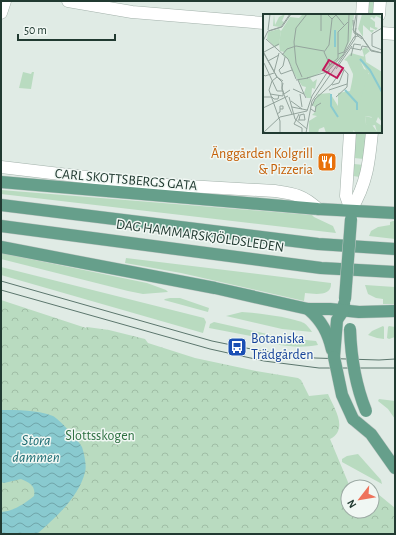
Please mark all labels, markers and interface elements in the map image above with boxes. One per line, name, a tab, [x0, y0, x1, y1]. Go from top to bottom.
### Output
inset map	[263, 14, 382, 133]
scale bar	[18, 16, 115, 42]
text: 50 m	[24, 24, 47, 36]
place label: Änggården Kolgrill & Pizzeria	[211, 145, 314, 177]
restaurant icon: Änggården Kolgrill & Pizzeria	[316, 151, 338, 173]
street label: CARL SKOTTSBERGS GATA	[54, 167, 198, 193]
street label: DAG HAMMARSKJÖLDSLEDEN	[115, 214, 285, 255]
place label: Botaniska Trädgården	[251, 332, 313, 362]
bus stop icon: Botaniska Trädgården	[226, 336, 248, 358]
park label: Slottsskogen	[65, 429, 135, 443]
water label: Stora dammen	[12, 433, 60, 465]
north arrow	[340, 479, 380, 519]
text: N	[345, 498, 359, 510]

